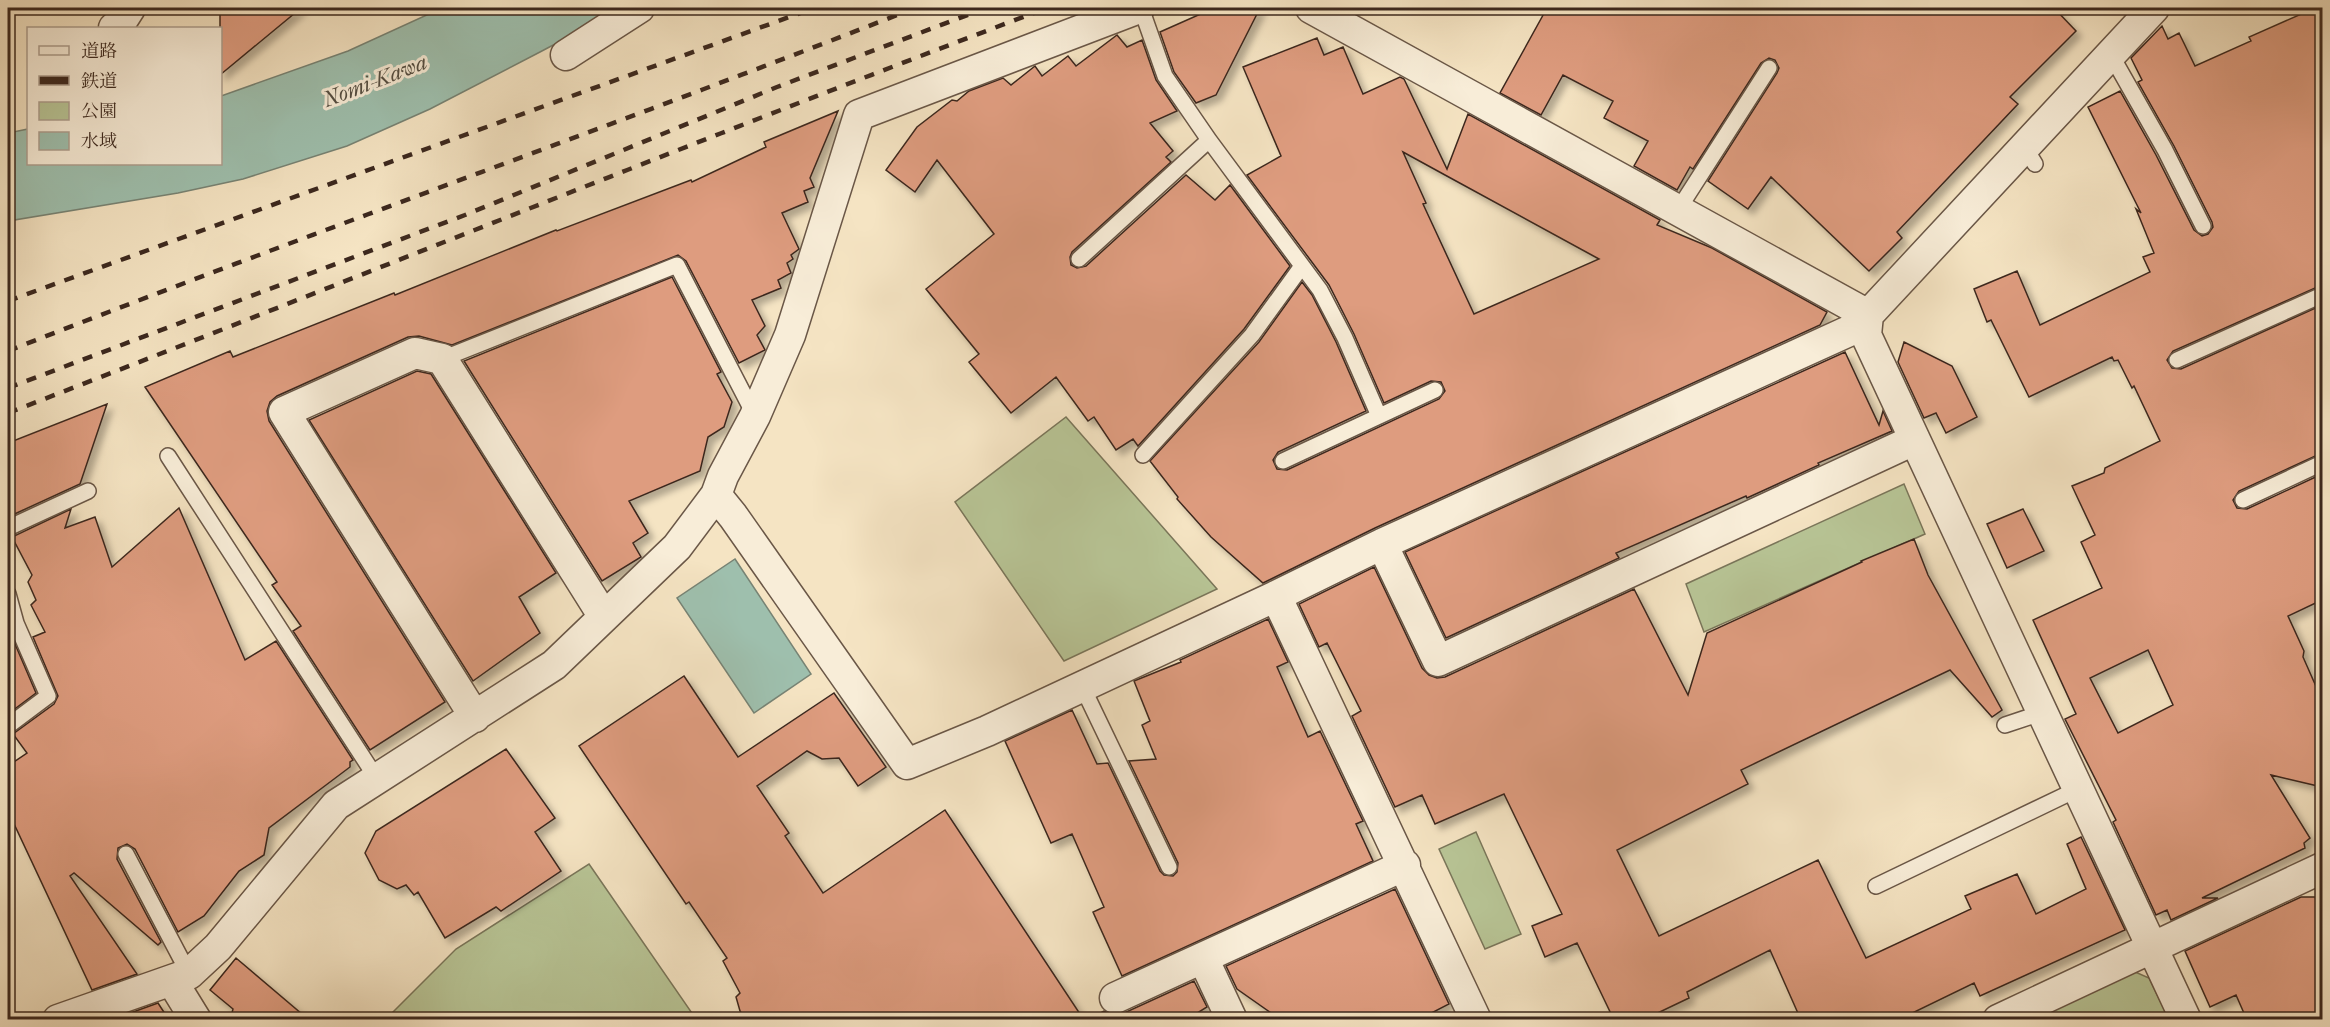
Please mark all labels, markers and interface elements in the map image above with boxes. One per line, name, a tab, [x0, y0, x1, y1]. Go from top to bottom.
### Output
legend	[27, 27, 222, 165]
text: 道路	[81, 41, 117, 62]
water label: Nomi-Kawa	[318, 49, 431, 113]
text: 鉄道	[81, 71, 117, 92]
text: 公園	[81, 101, 117, 122]
text: 水域	[81, 131, 117, 152]

